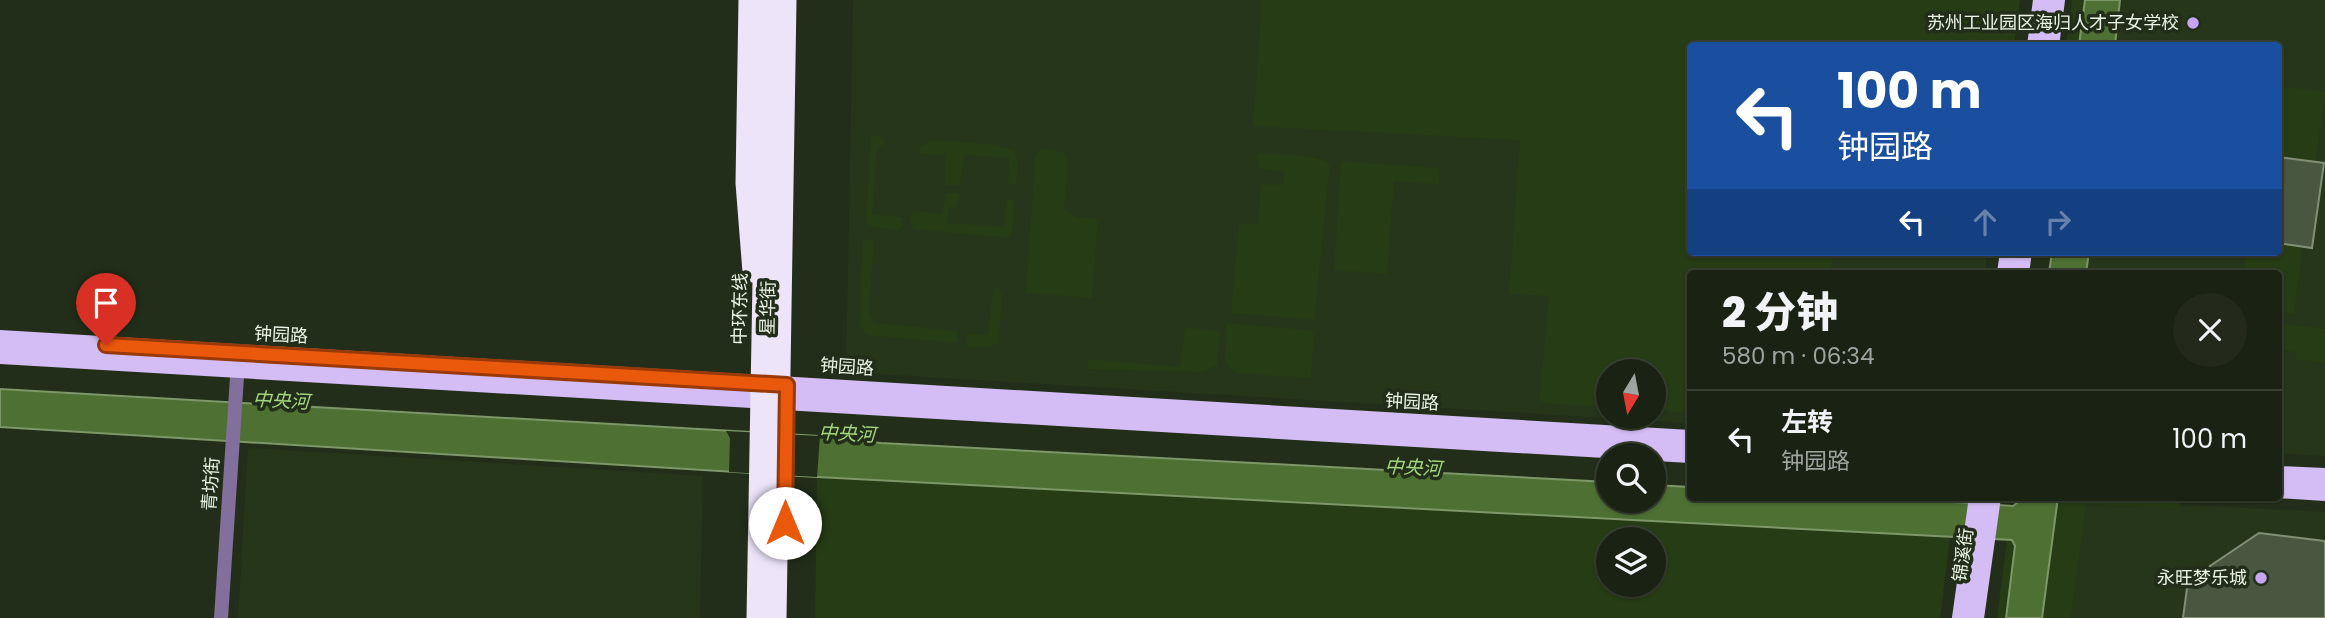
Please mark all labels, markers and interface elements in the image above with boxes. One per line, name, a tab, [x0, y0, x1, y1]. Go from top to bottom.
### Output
place label: 苏州工业园区海归人才子女学校	[1927, 10, 2179, 35]
marker: 苏州工业园区海归人才子女学校	[2185, 15, 2201, 31]
text: 100 m	[1837, 57, 1982, 125]
icon: left	[1722, 70, 1813, 161]
text: 钟园路	[1837, 124, 1933, 169]
icon: left	[1893, 203, 1931, 241]
icon: ahead	[1966, 203, 2004, 241]
icon: right	[2039, 203, 2077, 241]
pin	[76, 273, 136, 345]
street label: 中环东线	[726, 273, 753, 345]
street label: 星华街	[755, 281, 780, 335]
text: 2 分钟	[1722, 283, 1838, 342]
icon: arrive	[87, 284, 125, 322]
button: close	[2173, 293, 2247, 367]
street label: 钟园路	[253, 321, 309, 348]
text: 580 m · 06:34	[1722, 340, 1874, 372]
street label: 钟园路	[819, 352, 875, 381]
north arrow	[1596, 359, 1666, 429]
map controls	[1596, 359, 1666, 597]
water label: 中央河	[252, 386, 314, 416]
street label: 钟园路	[1384, 388, 1440, 415]
text: 左转	[1781, 404, 1833, 440]
water label: 中央河	[818, 419, 880, 449]
icon: left	[1722, 420, 1760, 458]
text: 100 m	[2172, 421, 2247, 457]
button: search	[1596, 443, 1666, 513]
text: 钟园路	[1781, 445, 1850, 477]
water label: 中央河	[1384, 453, 1446, 483]
street label: 青坊街	[196, 456, 225, 512]
position arrow	[748, 486, 822, 560]
street label: 锦溪街	[1946, 526, 1979, 583]
button: layers	[1596, 527, 1666, 597]
place label: 永旺梦乐城	[2157, 565, 2247, 590]
marker: 永旺梦乐城	[2253, 570, 2269, 586]

